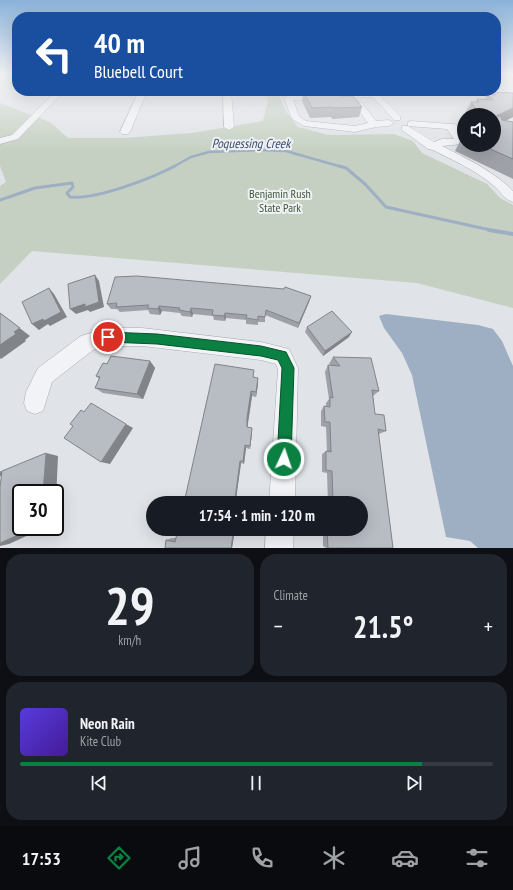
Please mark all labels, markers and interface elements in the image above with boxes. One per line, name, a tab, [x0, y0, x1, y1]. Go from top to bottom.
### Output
text: 40 m	[94, 24, 145, 61]
icon: left	[28, 28, 80, 80]
text: Bluebell Court	[94, 60, 183, 83]
map controls	[457, 108, 501, 152]
button: sound	[457, 108, 501, 152]
water label: Poquessing Creek	[212, 135, 292, 152]
park label: Benjamin Rush State Park	[249, 186, 311, 215]
pin	[91, 320, 125, 354]
icon: arrive	[97, 326, 119, 348]
position arrow	[263, 438, 305, 480]
speed limit sign: 30	[12, 484, 64, 536]
text: 17:54 · 1 min · 120 m	[199, 506, 315, 525]
text: 29	[105, 572, 155, 639]
text: Climate	[274, 587, 308, 604]
text: 21.5°	[353, 607, 413, 646]
text: −	[274, 612, 283, 640]
text: +	[484, 612, 493, 640]
text: km/h	[118, 632, 141, 649]
text: Neon Rain	[80, 714, 135, 733]
text: Kite Club	[80, 733, 121, 750]
icon: previous	[88, 772, 110, 794]
icon: pause	[245, 772, 267, 794]
icon: next	[403, 772, 425, 794]
icon: directions	[105, 844, 133, 872]
icon: music	[176, 844, 204, 872]
icon: phone	[248, 844, 276, 872]
icon: climate	[320, 844, 348, 872]
icon: car	[391, 844, 419, 872]
icon: filters	[463, 844, 491, 872]
text: 17:53	[22, 847, 61, 870]

